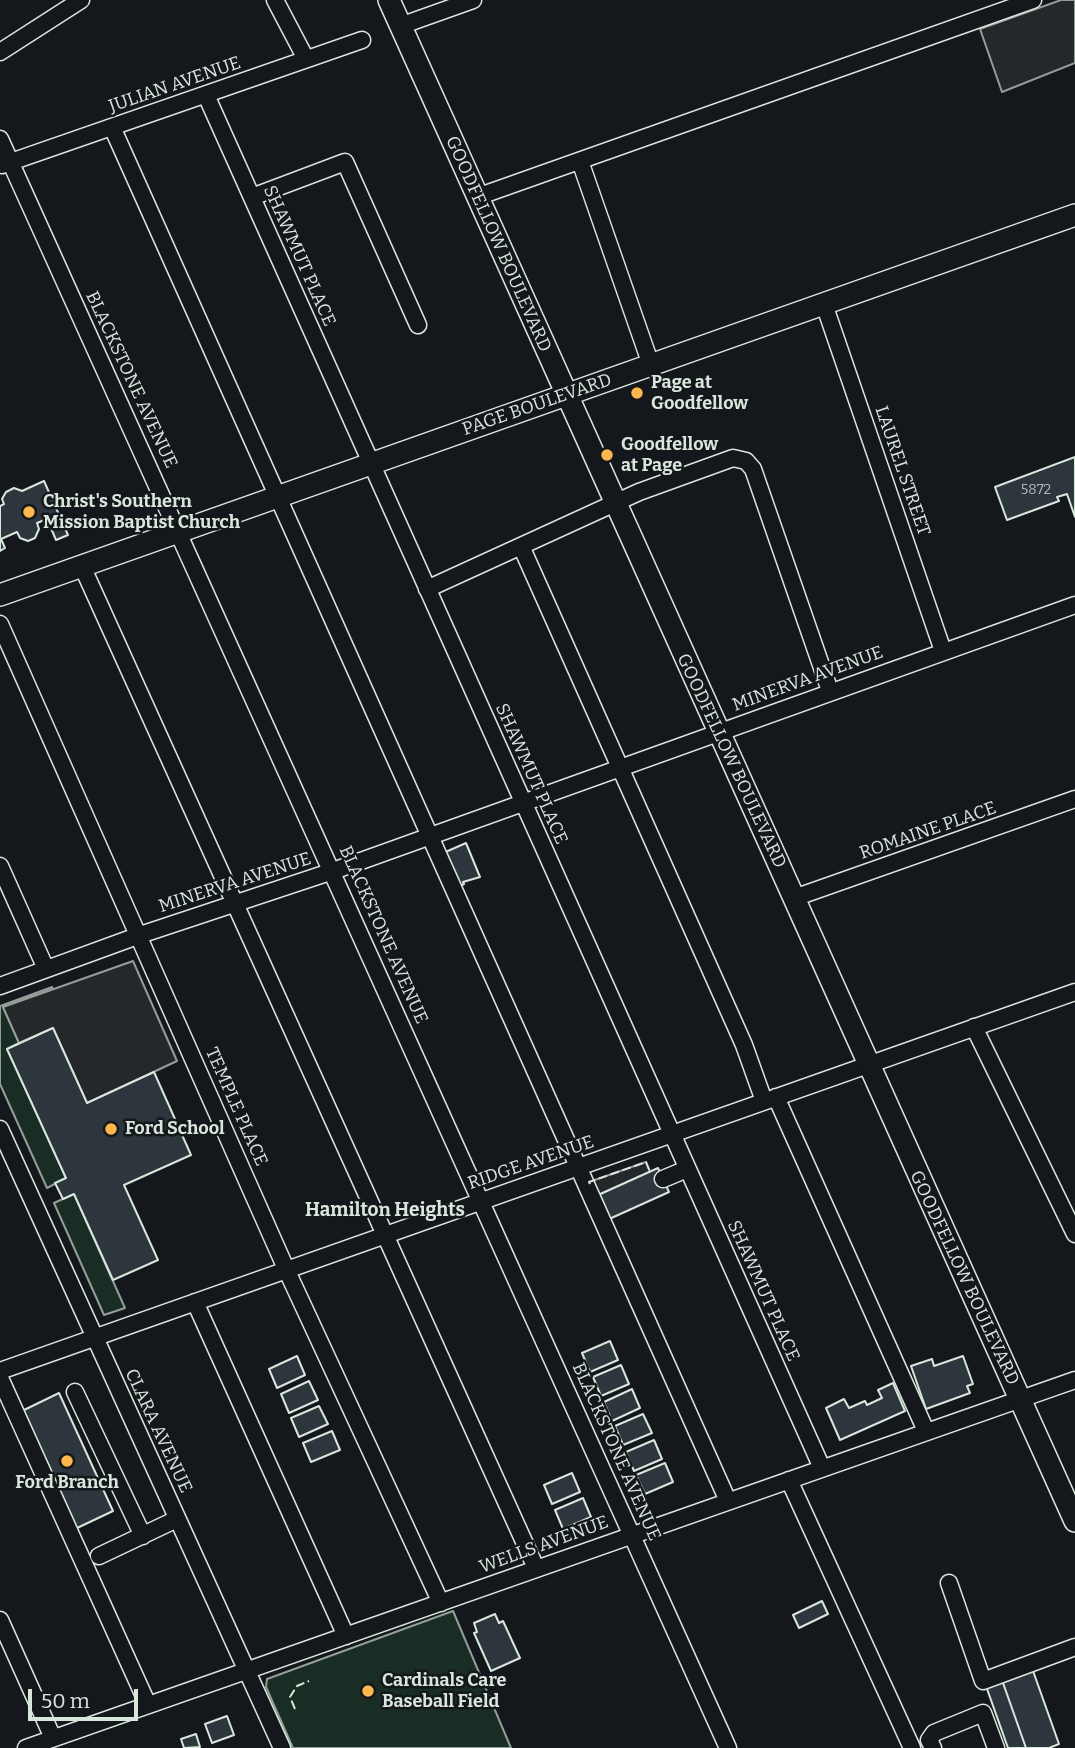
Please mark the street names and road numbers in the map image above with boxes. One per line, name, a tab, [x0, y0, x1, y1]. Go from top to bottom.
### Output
street label: JULIAN AVENUE	[106, 52, 244, 118]
street label: GOODFELLOW BOULEVARD	[441, 133, 555, 355]
street label: SHAWMUT PLACE	[258, 182, 340, 330]
street label: BLACKSTONE AVENUE	[81, 288, 181, 472]
street label: PAGE BOULEVARD	[460, 369, 614, 441]
street label: LAUREL STREET	[870, 403, 934, 539]
street label: MINERVA AVENUE	[730, 642, 886, 716]
street label: GOODFELLOW BOULEVARD	[672, 650, 790, 872]
street label: SHAWMUT PLACE	[490, 700, 572, 848]
street label: ROMAINE PLACE	[857, 797, 999, 865]
street label: BLACKSTONE AVENUE	[334, 843, 432, 1027]
street label: MINERVA AVENUE	[156, 848, 314, 918]
street label: TEMPLE PLACE	[200, 1044, 272, 1170]
street label: RIDGE AVENUE	[465, 1131, 597, 1195]
street label: GOODFELLOW BOULEVARD	[905, 1167, 1023, 1389]
street label: SHAWMUT PLACE	[722, 1217, 804, 1365]
street label: BLACKSTONE AVENUE	[567, 1360, 665, 1544]
street label: CLARA AVENUE	[120, 1366, 196, 1496]
street label: WELLS AVENUE	[477, 1512, 611, 1578]

